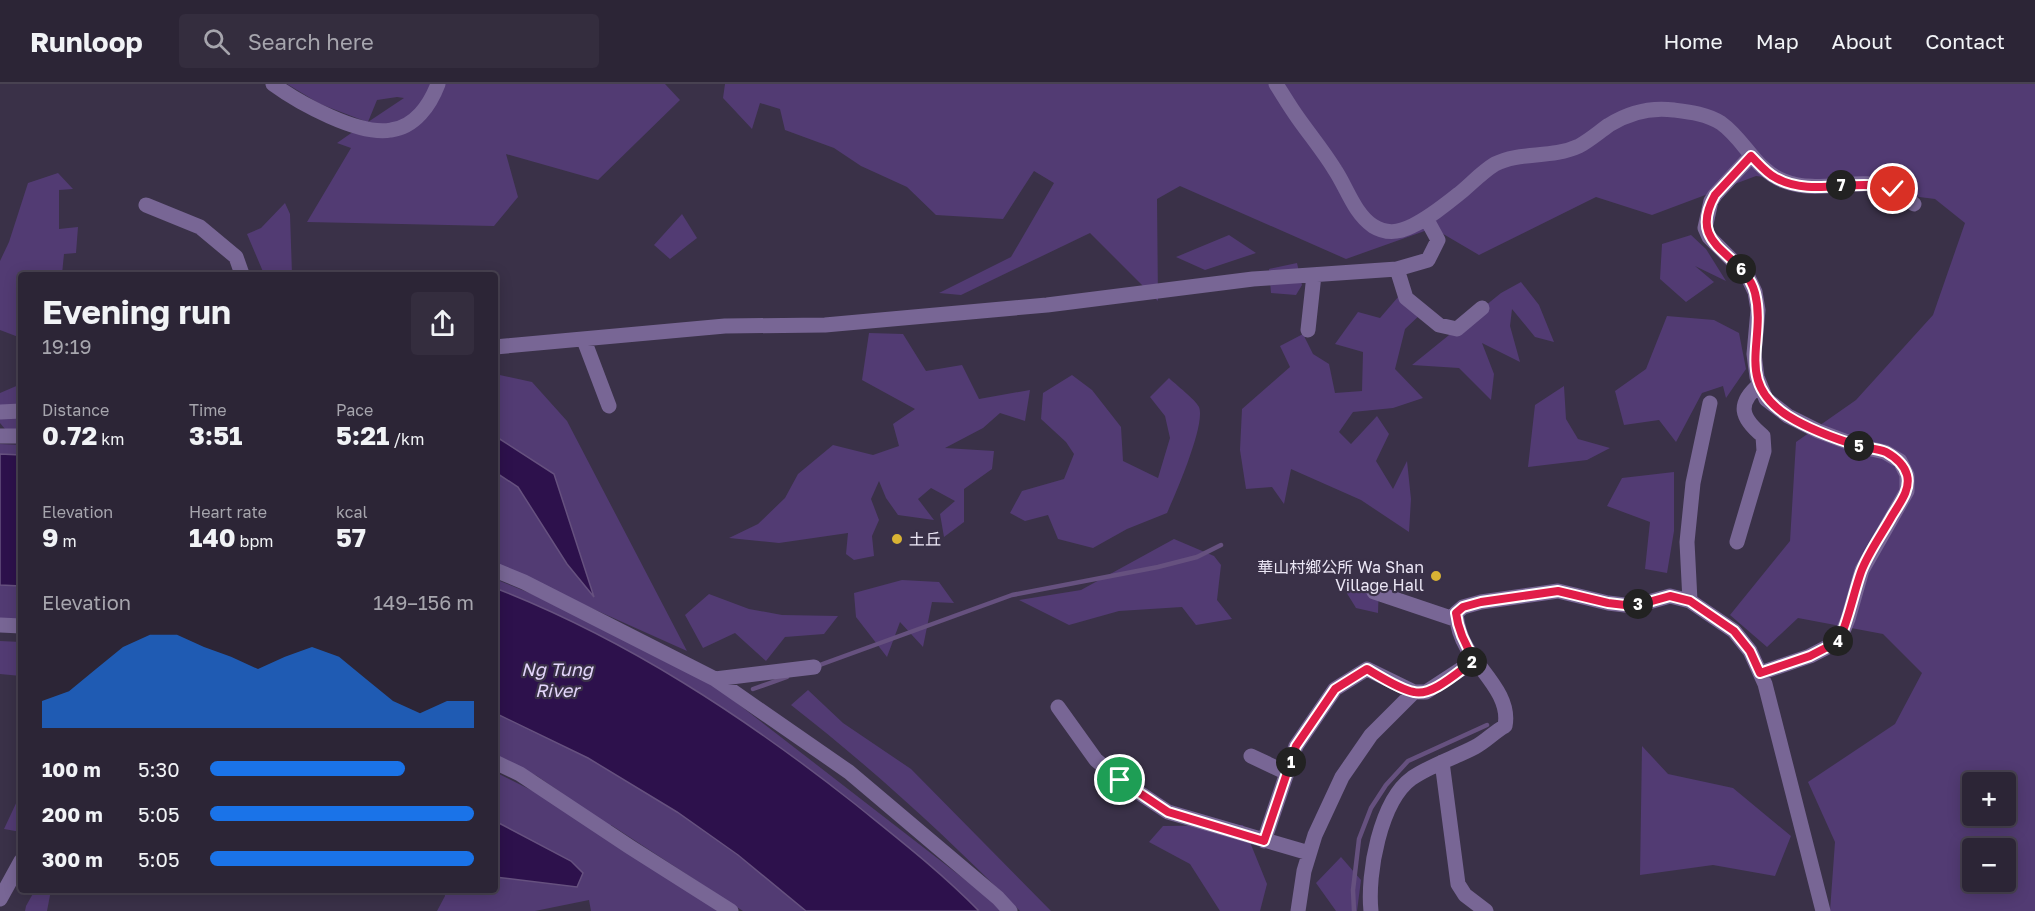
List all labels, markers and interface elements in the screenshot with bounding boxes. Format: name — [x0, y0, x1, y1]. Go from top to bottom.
search box — [179, 14, 599, 68]
text: Runloop — [30, 25, 143, 58]
icon: search — [200, 25, 233, 58]
text: Search here — [248, 28, 374, 55]
text: Home — [1663, 28, 1723, 54]
text: Map — [1756, 28, 1799, 54]
text: About — [1832, 28, 1892, 54]
text: Contact — [1925, 28, 2005, 54]
pin — [1867, 163, 1918, 214]
pin: 7 — [1826, 170, 1856, 200]
icon: check — [1876, 172, 1909, 205]
text: 7 — [1837, 175, 1845, 195]
pin: 6 — [1726, 254, 1756, 284]
text: 6 — [1736, 259, 1746, 279]
text: Evening run — [42, 292, 231, 331]
button: share — [411, 292, 474, 355]
text: 19:19 — [42, 334, 92, 358]
text: Distance — [42, 400, 109, 420]
text: Time — [189, 400, 227, 420]
text: Pace — [336, 400, 373, 420]
text: 0.72 — [42, 420, 97, 451]
text: 3:51 — [189, 420, 242, 451]
text: 5:21 — [336, 420, 389, 451]
text: km — [97, 429, 124, 449]
text: /km — [389, 429, 424, 449]
pin: 5 — [1844, 431, 1874, 461]
text: 5 — [1854, 436, 1864, 456]
text: Elevation — [42, 502, 113, 522]
text: Heart rate — [189, 502, 267, 522]
text: kcal — [336, 502, 368, 522]
text: 9 — [42, 522, 59, 553]
text: 140 — [189, 522, 236, 553]
text: 57 — [336, 522, 366, 553]
place label: 土丘 — [909, 529, 941, 549]
text: m — [59, 531, 77, 551]
text: bpm — [236, 531, 273, 551]
marker: 土丘 — [890, 532, 904, 546]
place label: 華山村鄉公所 Wa Shan Village Hall — [1257, 557, 1424, 595]
marker: 華山村鄉公所 Wa Shan Village Hall — [1429, 569, 1443, 583]
pin: 3 — [1623, 589, 1653, 619]
text: Elevation — [42, 590, 131, 614]
text: 149–156 m — [373, 590, 474, 614]
text: 3 — [1633, 594, 1643, 614]
pin: 4 — [1823, 626, 1853, 656]
text: 4 — [1833, 631, 1843, 651]
pin: 2 — [1457, 647, 1487, 677]
text: 2 — [1467, 652, 1477, 672]
water label: Ng Tung River — [521, 658, 595, 701]
pin: 1 — [1276, 747, 1306, 777]
text: 1 — [1287, 752, 1295, 772]
pin — [1094, 754, 1145, 805]
text: 100 m — [42, 757, 101, 781]
text: 5:30 — [138, 757, 180, 781]
icon: arrive — [1103, 763, 1136, 796]
map controls — [1962, 772, 2016, 892]
button: + — [1962, 772, 2016, 826]
text: 200 m — [42, 802, 103, 826]
text: 5:05 — [138, 802, 180, 826]
button: − — [1962, 838, 2016, 892]
text: 300 m — [42, 847, 103, 871]
text: 5:05 — [138, 847, 180, 871]

